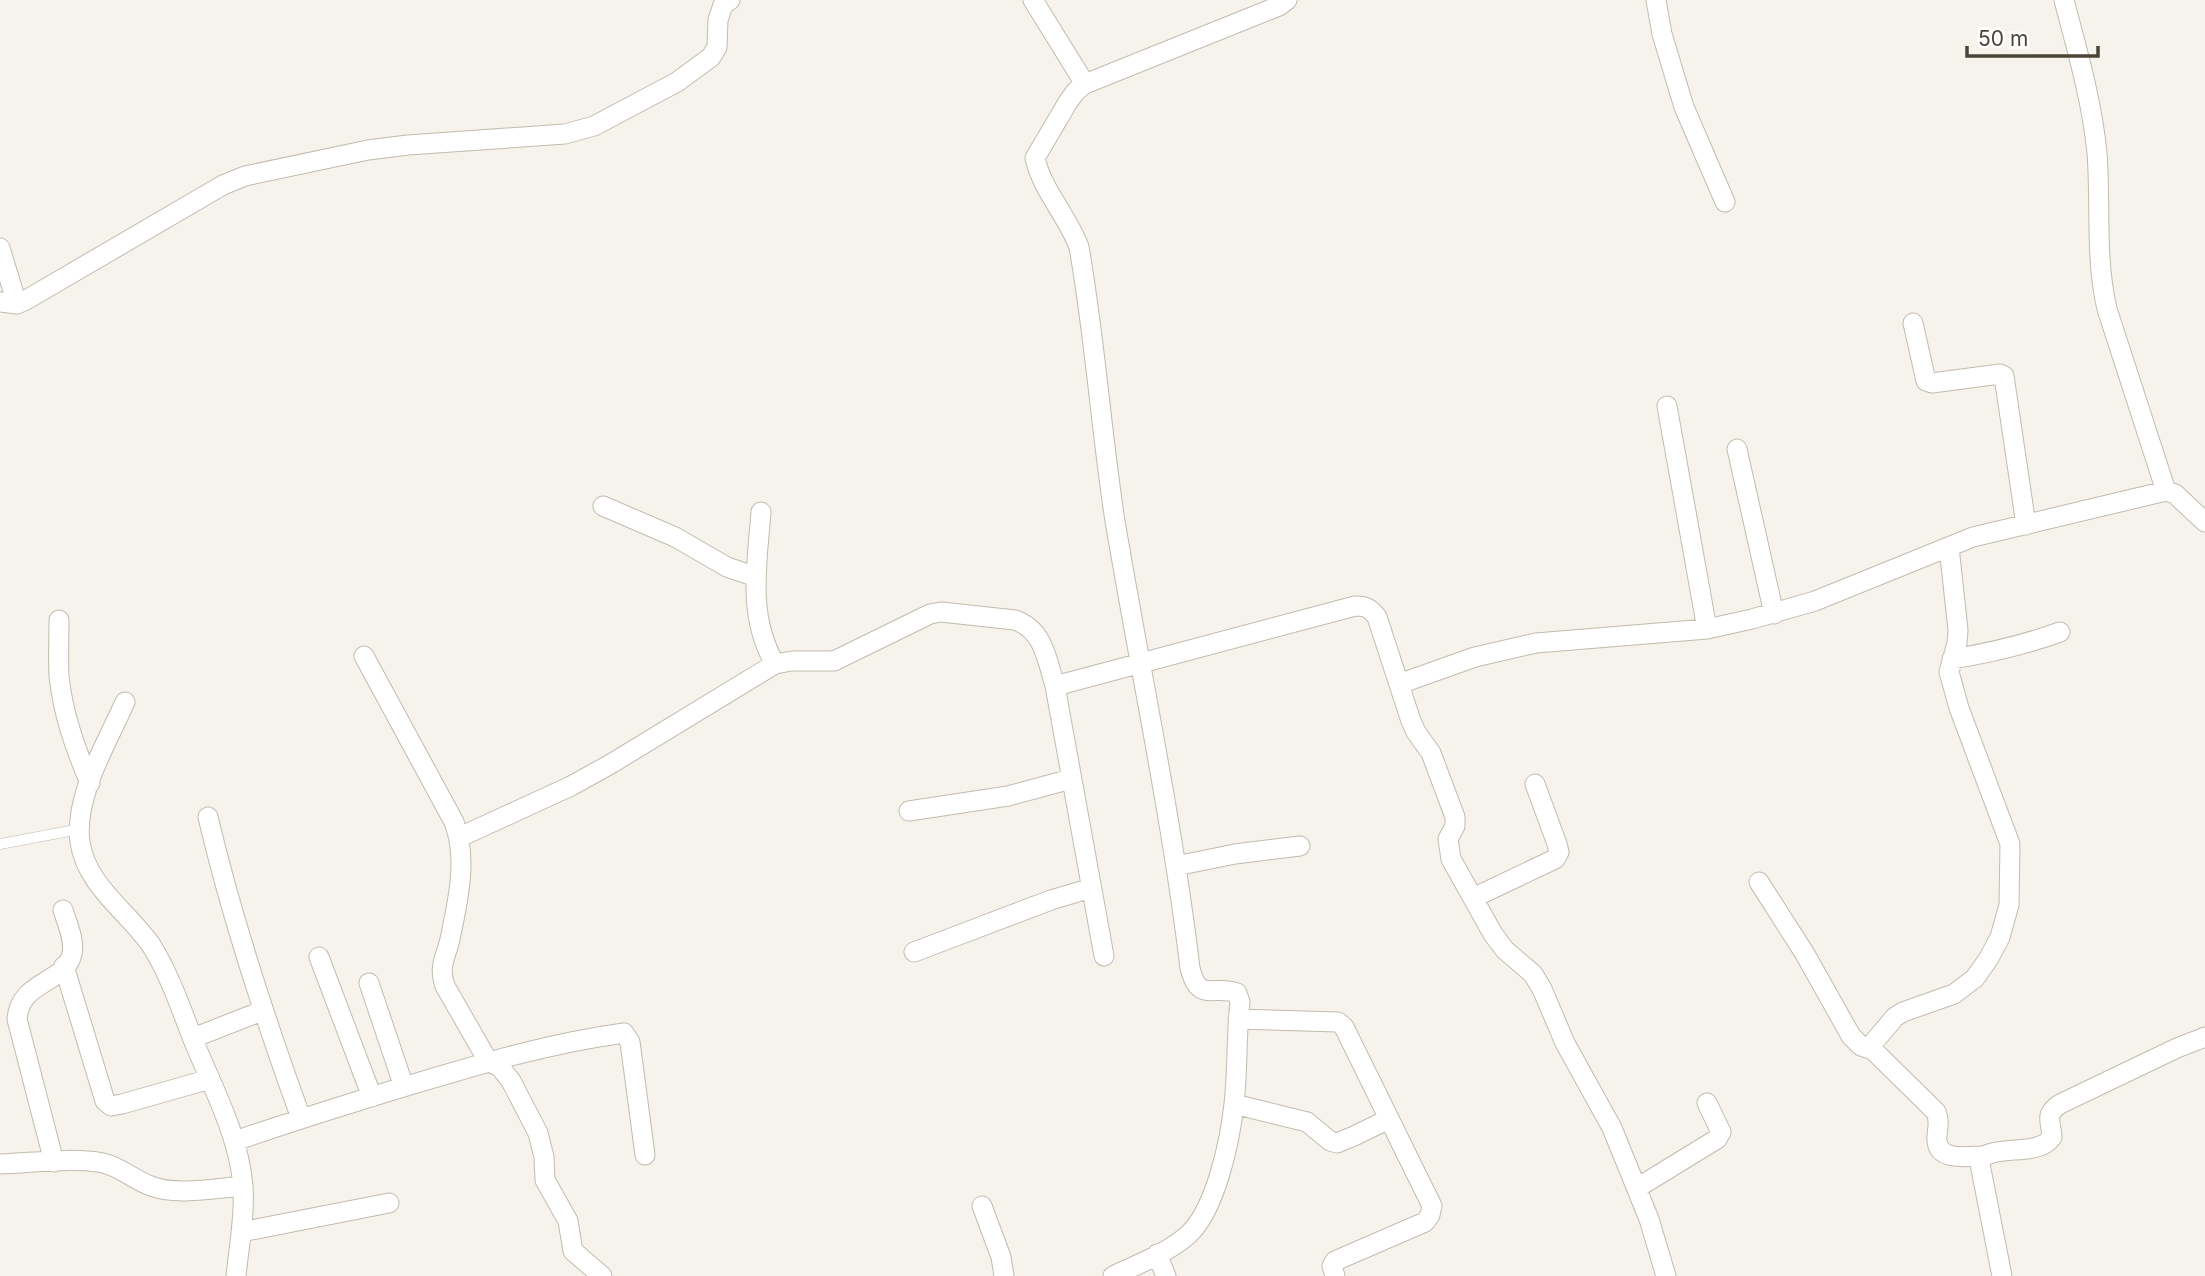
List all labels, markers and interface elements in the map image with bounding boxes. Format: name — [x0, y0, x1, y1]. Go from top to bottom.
scale bar — [1967, 14, 2098, 58]
text: 50 m — [1978, 26, 2028, 51]

